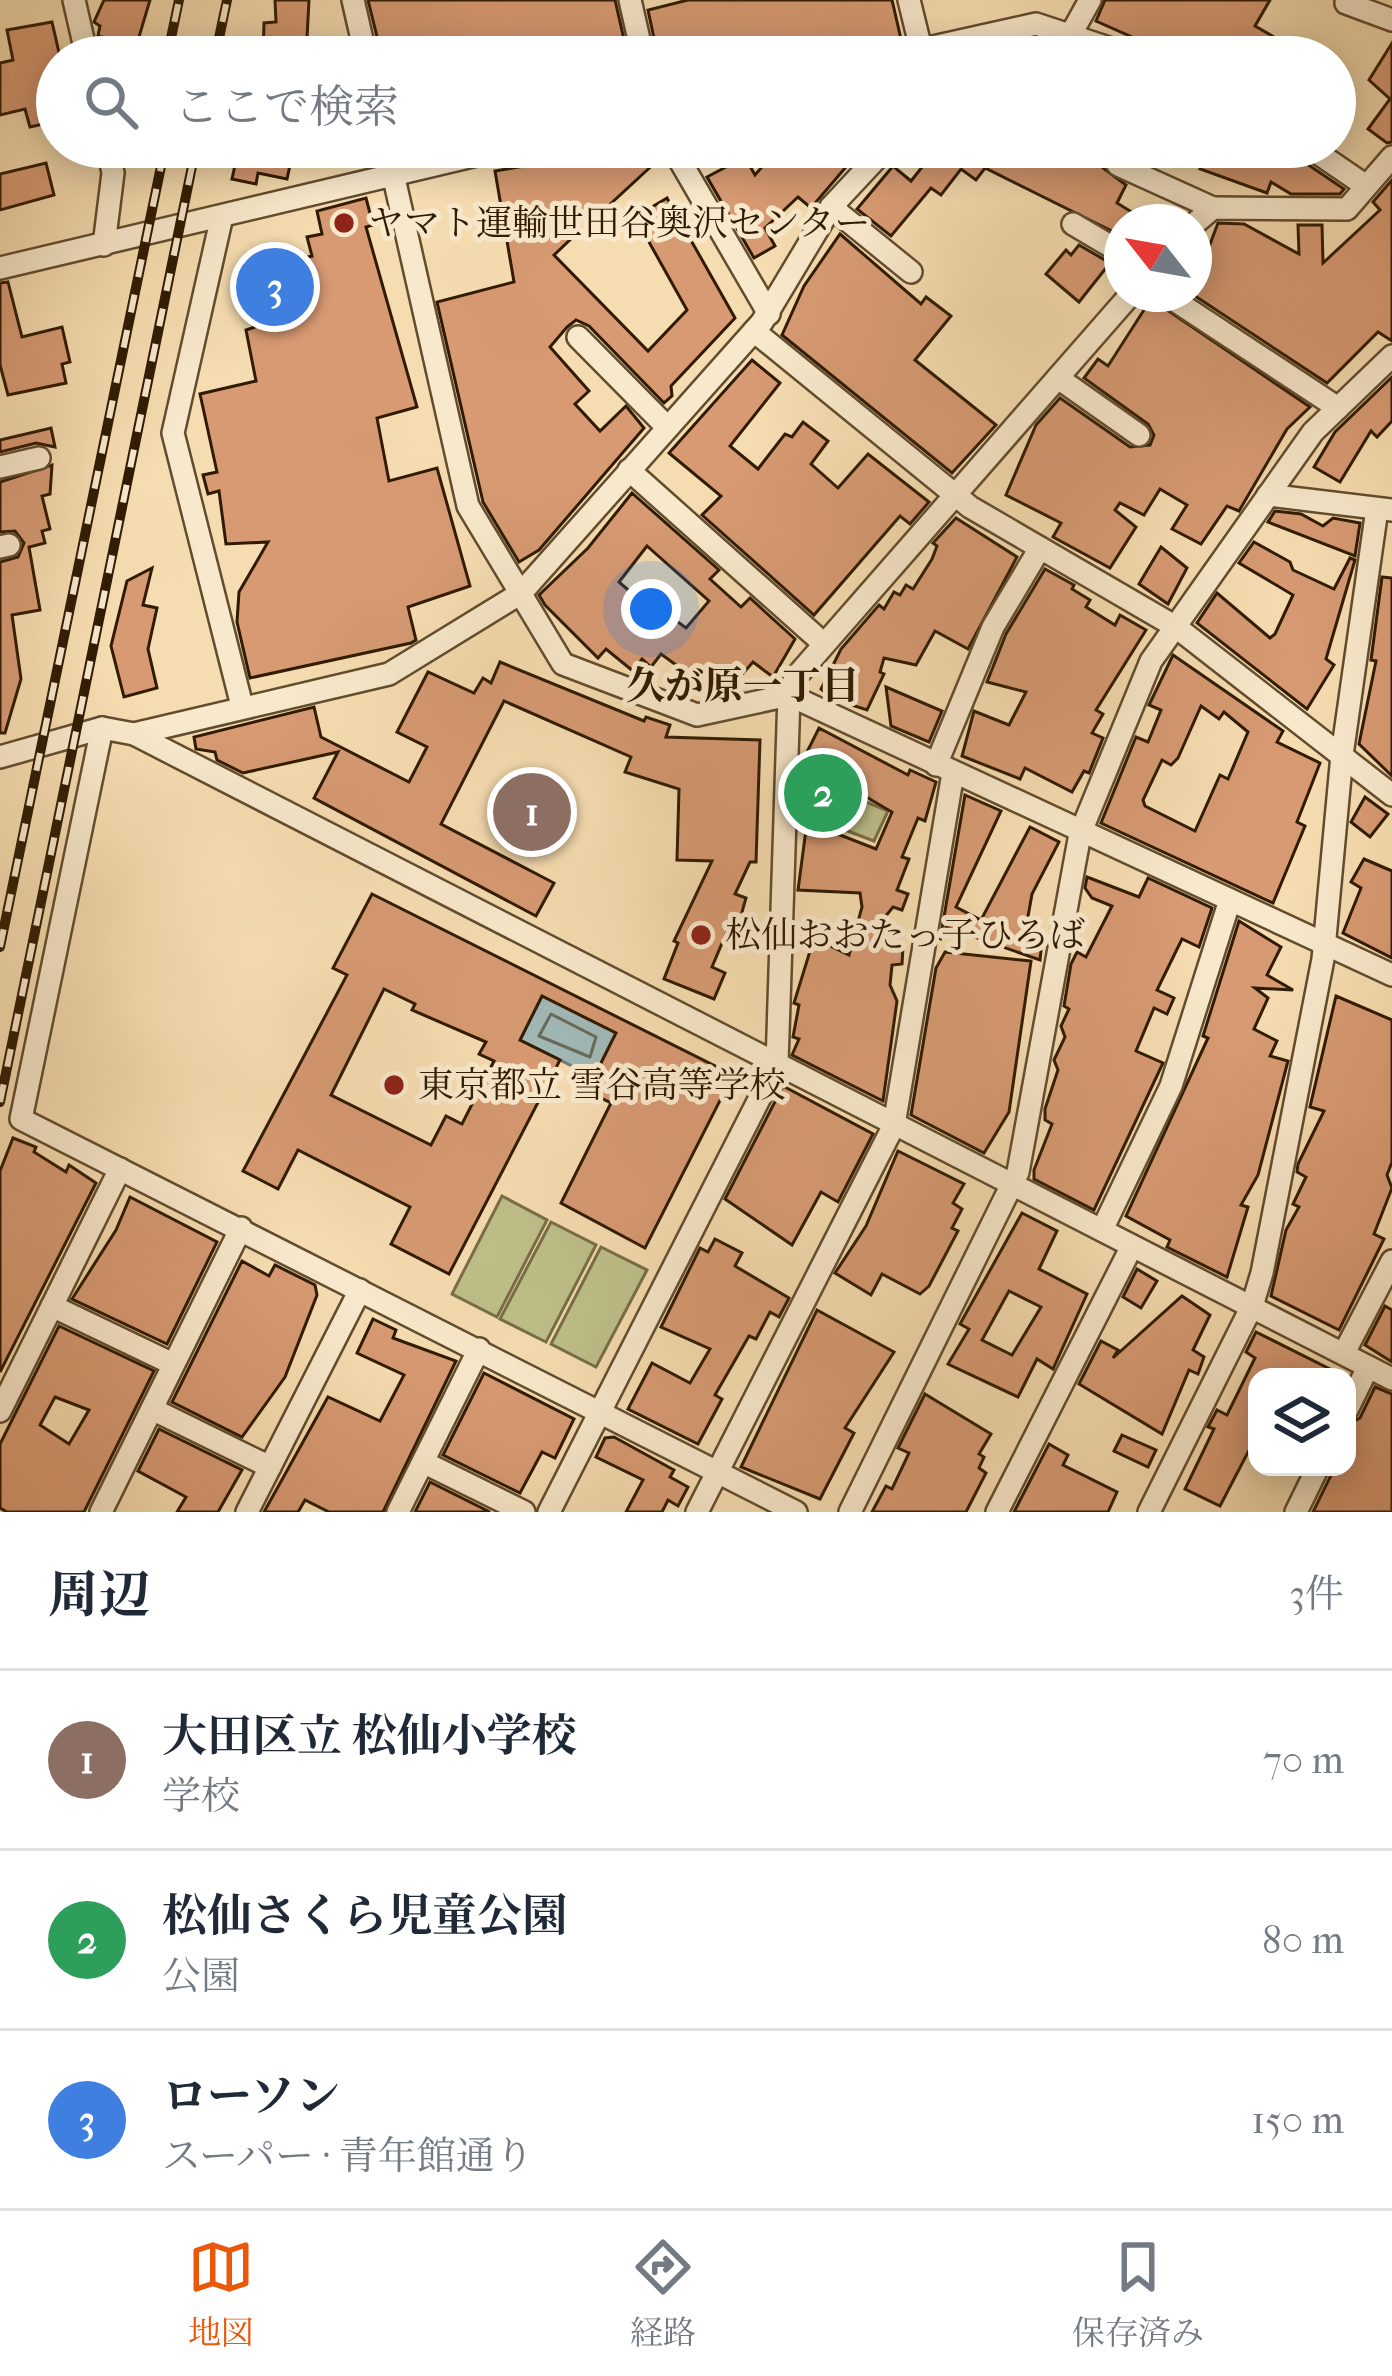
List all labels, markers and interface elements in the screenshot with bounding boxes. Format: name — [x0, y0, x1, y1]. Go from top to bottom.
search box — [36, 36, 1356, 168]
icon: search — [78, 69, 144, 135]
text: ここで検索 — [174, 81, 399, 134]
place label: ヤマト運輸世田谷奥沢センター — [368, 202, 871, 244]
north arrow — [1104, 204, 1212, 312]
marker: ヤマト運輸世田谷奥沢センター — [331, 210, 357, 236]
pin: 3 — [236, 242, 314, 332]
your location — [621, 579, 681, 639]
district label: 久が原一丁目 — [626, 663, 860, 709]
pin: 2 — [784, 748, 862, 838]
pin: 1 — [493, 767, 571, 857]
place label: 松仙おおたっ子ひろば — [725, 914, 1085, 956]
marker: 松仙おおたっ子ひろば — [688, 922, 714, 948]
place label: 東京都立 雪谷高等学校 — [418, 1064, 786, 1106]
marker: 東京都立 雪谷高等学校 — [381, 1072, 407, 1098]
map controls — [1248, 1368, 1356, 1476]
button: layers — [1248, 1368, 1356, 1476]
text: 周辺 — [48, 1565, 150, 1625]
text: 3件 — [1289, 1571, 1344, 1617]
text: 大田区立 松仙小学校 — [162, 1710, 577, 1763]
text: 1 — [80, 1737, 94, 1783]
text: 70 m — [1263, 1737, 1344, 1783]
text: 学校 — [162, 1773, 240, 1819]
text: 松仙さくら児童公園 — [162, 1890, 567, 1943]
text: 2 — [77, 1917, 97, 1963]
text: 80 m — [1262, 1917, 1344, 1963]
text: 公園 — [162, 1953, 240, 1999]
text: ローソン — [162, 2070, 340, 2123]
text: 3 — [79, 2097, 95, 2143]
text: 150 m — [1251, 2097, 1344, 2143]
text: スーパー · 青年館通り — [162, 2133, 534, 2179]
tab: 地図 — [188, 2234, 254, 2353]
tab: 経路 — [630, 2234, 696, 2353]
tab: 保存済み — [1072, 2234, 1204, 2353]

